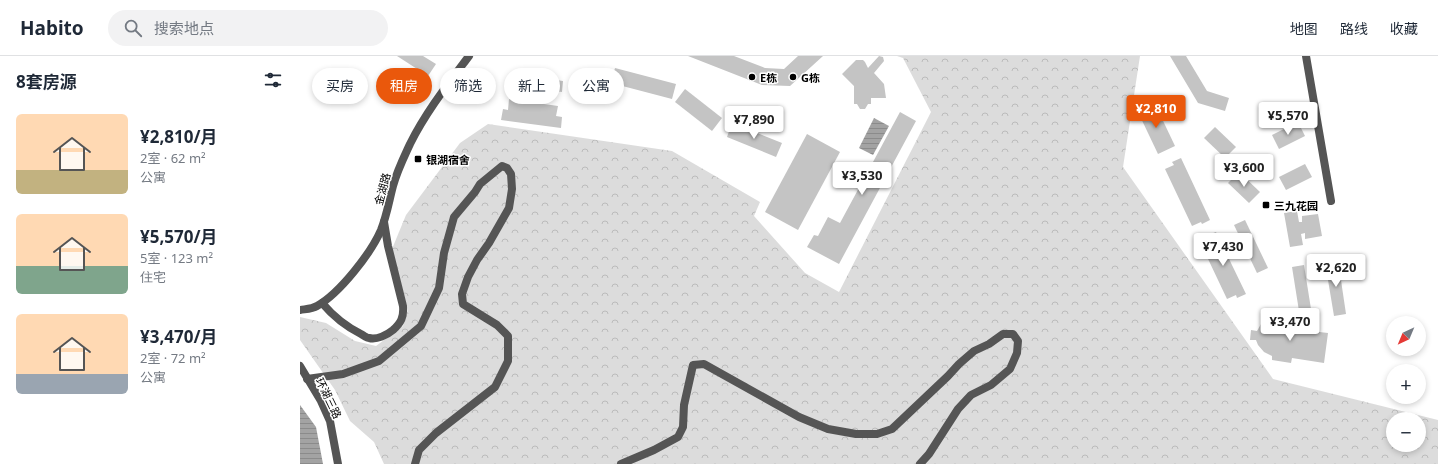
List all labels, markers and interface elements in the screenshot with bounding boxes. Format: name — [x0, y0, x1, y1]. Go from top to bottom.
search box — [108, 10, 388, 46]
text: Habito — [20, 15, 84, 41]
icon: search — [122, 17, 144, 39]
text: 搜索地点 — [154, 18, 214, 38]
text: 地图 — [1290, 19, 1318, 38]
text: 路线 — [1340, 19, 1368, 38]
text: 收藏 — [1390, 19, 1418, 38]
chip: 买房 — [312, 68, 368, 104]
chip: 租房 — [376, 68, 432, 104]
chip: 筛选 — [440, 68, 496, 104]
chip: 新上 — [504, 68, 560, 104]
chip: 公寓 — [568, 68, 624, 104]
icon: filters — [262, 69, 284, 91]
text: 8套房源 — [16, 70, 77, 93]
place label: E栋 — [760, 70, 777, 85]
place label: G栋 — [801, 70, 820, 85]
marker: E栋 — [747, 72, 757, 82]
marker: G栋 — [788, 72, 798, 82]
pin: ¥2,810 — [1123, 95, 1189, 129]
text: ¥2,810 — [1136, 99, 1176, 117]
pin: ¥5,570 — [1255, 102, 1321, 136]
pin: ¥7,890 — [721, 106, 787, 140]
text: ¥5,570 — [1268, 106, 1308, 124]
text: ¥7,890 — [734, 110, 774, 128]
text: ¥2,810/月 — [140, 125, 218, 148]
icon: home — [48, 130, 96, 178]
text: 2室 · 62 m² — [140, 149, 206, 167]
place label: 银湖宿舍 — [426, 152, 470, 167]
marker: 银湖宿舍 — [413, 154, 423, 164]
pin: ¥3,600 — [1211, 154, 1277, 188]
text: ¥3,600 — [1224, 158, 1264, 176]
pin: ¥3,530 — [829, 162, 895, 196]
text: ¥3,530 — [842, 166, 882, 184]
text: 公寓 — [140, 168, 166, 186]
street label: 金湖路 — [370, 171, 394, 207]
place label: 三九花园 — [1274, 198, 1318, 213]
marker: 三九花园 — [1261, 200, 1271, 210]
text: ¥5,570/月 — [140, 225, 218, 248]
icon: home — [48, 230, 96, 278]
pin: ¥7,430 — [1190, 233, 1256, 267]
text: ¥7,430 — [1203, 237, 1243, 255]
text: 5室 · 123 m² — [140, 249, 213, 267]
pin: ¥2,620 — [1303, 254, 1369, 288]
text: ¥2,620 — [1316, 258, 1356, 276]
text: 住宅 — [140, 268, 166, 286]
pin: ¥3,470 — [1257, 308, 1323, 342]
text: ¥3,470 — [1270, 312, 1310, 330]
north arrow — [1386, 316, 1426, 356]
map controls — [1386, 316, 1426, 452]
text: ¥3,470/月 — [140, 325, 218, 348]
icon: home — [48, 330, 96, 378]
text: 2室 · 72 m² — [140, 349, 206, 367]
button: + — [1386, 364, 1426, 404]
text: 公寓 — [140, 368, 166, 386]
street label: 环湖三路 — [313, 375, 345, 421]
button: − — [1386, 412, 1426, 452]

